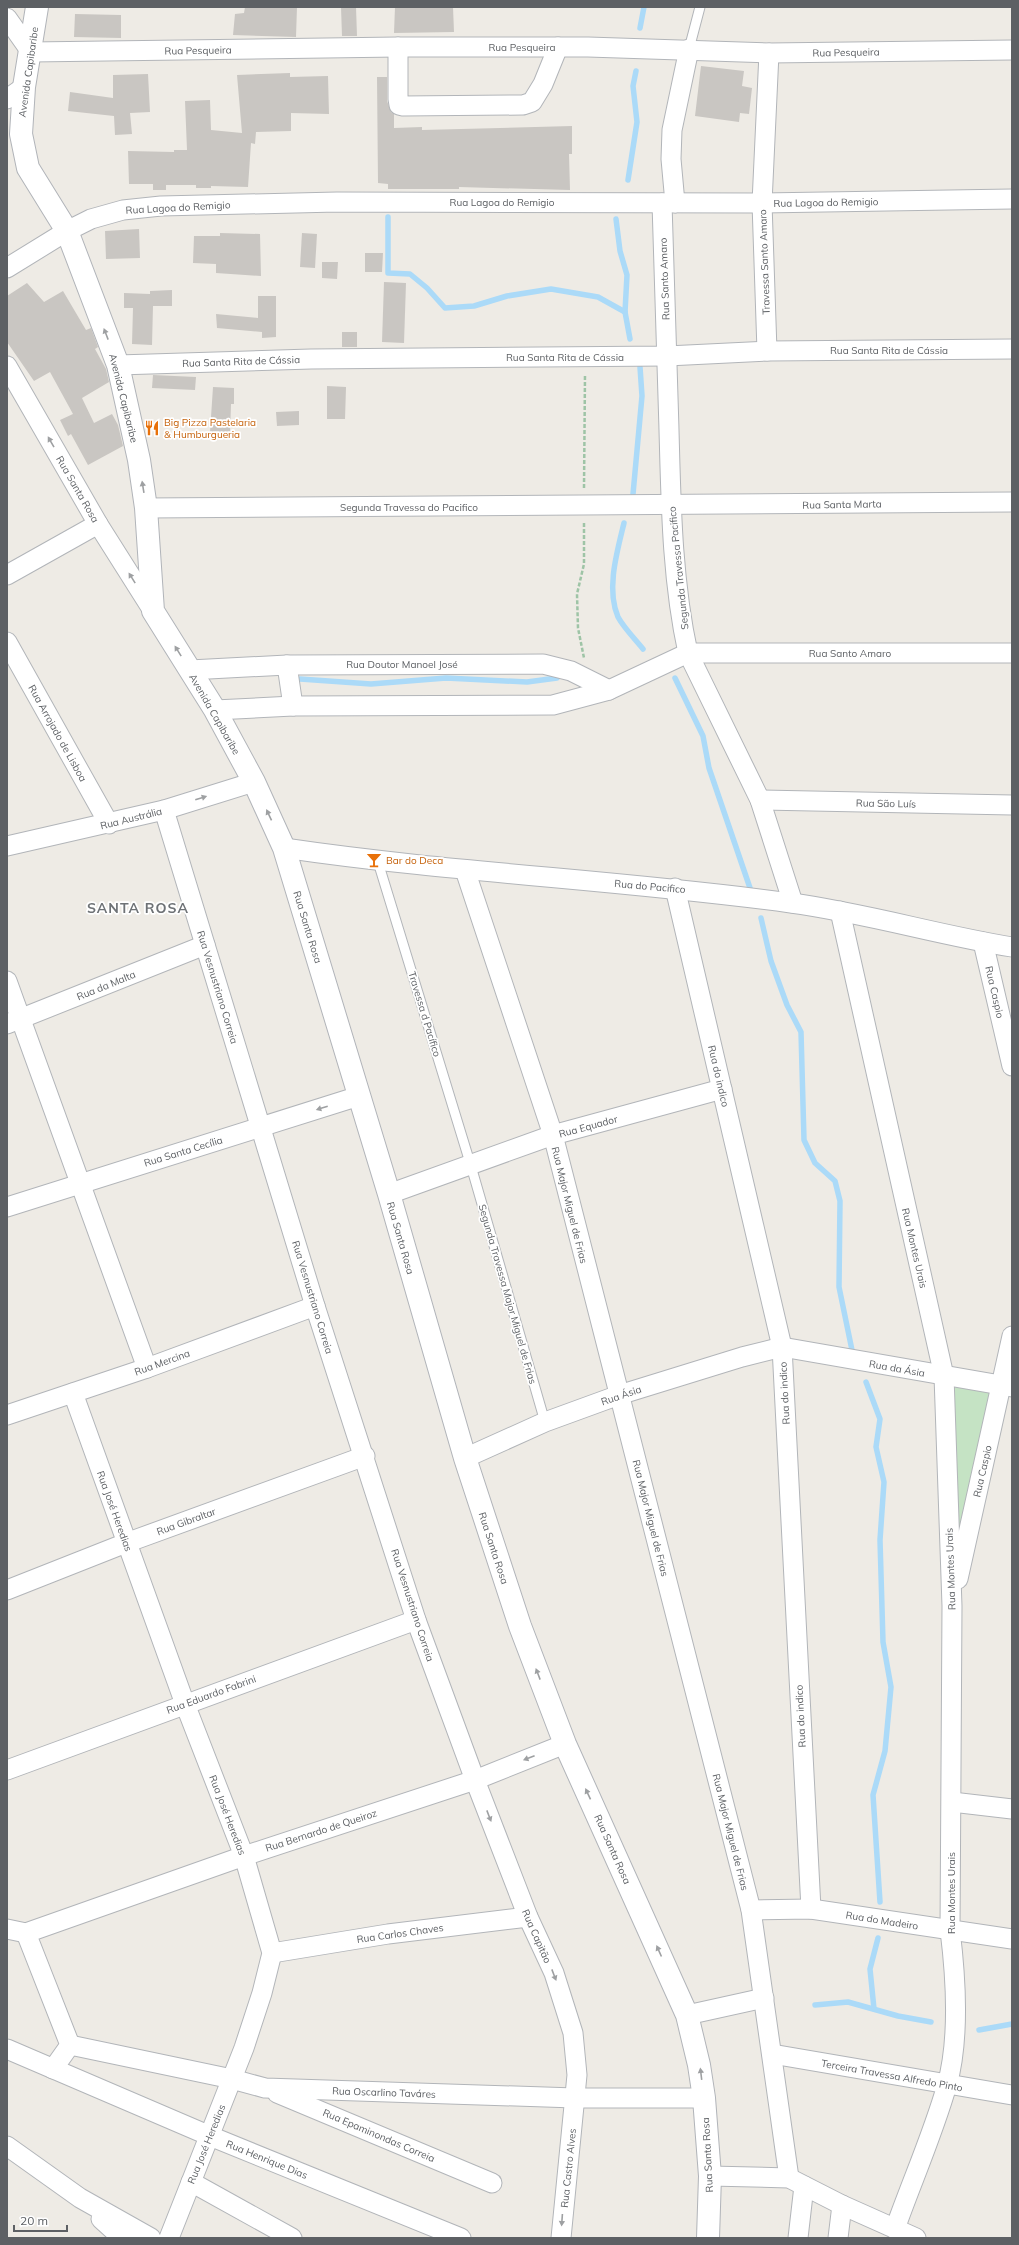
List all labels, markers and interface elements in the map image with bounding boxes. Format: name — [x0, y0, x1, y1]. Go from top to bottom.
street label: Avenida Capibaribe — [16, 26, 41, 118]
street label: Rua Pesqueira — [488, 41, 556, 54]
street label: Rua Pesqueira — [164, 43, 232, 58]
street label: Rua Pesqueira — [812, 45, 880, 60]
street label: Rua Lagoa do Remigio — [773, 195, 879, 210]
street label: Rua Lagoa do Remigio — [450, 196, 555, 209]
street label: Rua Lagoa do Remigio — [125, 198, 231, 217]
street label: Travessa Santo Amaro — [756, 209, 773, 315]
street label: Rua Santo Amaro — [657, 237, 672, 320]
one-way arrow — [103, 327, 109, 339]
street label: Rua Santa Rita de Cássia — [830, 344, 948, 357]
street label: Rua Santa Rita de Cássia — [506, 351, 624, 364]
street label: Avenida Capibaribe — [106, 352, 141, 444]
street label: Rua Santa Rita de Cássia — [182, 353, 300, 370]
place label: Big Pizza Pastelaria & Humburgueria — [164, 416, 256, 441]
restaurant icon: Big Pizza Pastelaria & Humburgueria — [143, 419, 161, 437]
one-way arrow — [47, 436, 54, 448]
street label: Rua Santa Rosa — [53, 454, 102, 525]
one-way arrow — [140, 481, 146, 493]
street label: Rua Santa Marta — [802, 497, 882, 512]
street label: Segunda Travessa do Pacifico — [340, 501, 478, 514]
street label: Segunda Travessa Pacifico — [666, 505, 691, 630]
one-way arrow — [128, 573, 136, 583]
one-way arrow — [174, 646, 182, 656]
street label: Rua Santo Amaro — [809, 647, 892, 660]
street label: Rua Doutor Manoel José — [346, 658, 458, 671]
street label: Avenida Capibaribe — [186, 672, 243, 757]
street label: Rua Arrojado de Lisboa — [26, 683, 90, 784]
one-way arrow — [195, 795, 207, 801]
street label: Rua São Luís — [856, 796, 916, 811]
street label: Rua Austrália — [99, 805, 163, 832]
one-way arrow — [266, 809, 272, 821]
bar icon: Bar do Deca — [365, 851, 383, 869]
place label: Bar do Deca — [386, 854, 443, 867]
street label: Rua do Pacifico — [614, 877, 686, 896]
street label: Rua Santa Rosa — [290, 889, 325, 965]
district label: SANTA ROSA — [87, 899, 189, 917]
street label: Rua Vesnustriano Correia — [194, 929, 241, 1045]
street label: Rua Caspio — [982, 965, 1007, 1020]
street label: Rua da Malta — [75, 968, 138, 1003]
street label: Travessa d Pacífico — [405, 970, 444, 1059]
street label: Rua do indico — [705, 1044, 732, 1108]
one-way arrow — [316, 1105, 328, 1111]
street label: Rua Equador — [557, 1112, 619, 1141]
street label: Rua Santa Cecília — [142, 1133, 224, 1170]
street label: Rua Major Miguel de Frias — [549, 1145, 590, 1265]
street label: Rua Santa Rosa — [384, 1200, 417, 1276]
street label: Segunda Travessa Major Miguel de Frias — [476, 1203, 539, 1386]
street label: Rua Montes Urais — [899, 1207, 930, 1290]
street label: Rua Vesnustriano Correia — [289, 1239, 336, 1355]
street label: Rua Mercina — [133, 1346, 192, 1379]
street label: Rua da Ásia — [868, 1357, 926, 1380]
street label: Rua do indico — [776, 1361, 793, 1425]
street label: Rua Ásia — [599, 1383, 643, 1408]
street label: Rua Caspio — [970, 1444, 995, 1498]
street label: Rua Major Miguel de Frias — [630, 1458, 671, 1578]
street label: Rua José Heredias — [94, 1469, 135, 1553]
street label: Rua Gibraltar — [155, 1505, 218, 1538]
street label: Rua Santa Rosa — [476, 1510, 511, 1586]
street label: Rua Montes Urais — [943, 1528, 958, 1610]
street label: Rua Vesnustriano Correia — [388, 1547, 437, 1663]
one-way arrow — [535, 1668, 541, 1680]
street label: Rua Eduardo Fabrini — [165, 1672, 258, 1717]
street label: Rua do indico — [792, 1684, 809, 1748]
one-way arrow — [523, 1756, 535, 1762]
street label: Rua Major Miguel de Frias — [710, 1772, 751, 1892]
street label: Rua José Heredias — [206, 1773, 249, 1857]
one-way arrow — [585, 1788, 591, 1800]
street label: Rua Bernardo de Queiroz — [264, 1806, 379, 1855]
one-way arrow — [486, 1811, 492, 1823]
street label: Rua Santa Rosa — [591, 1812, 634, 1886]
street label: Rua Montes Urais — [945, 1852, 958, 1934]
street label: Rua Capitão — [519, 1907, 554, 1965]
street label: Rua do Madeiro — [845, 1908, 919, 1933]
street label: Rua Carlos Chaves — [356, 1921, 444, 1946]
one-way arrow — [656, 1945, 662, 1957]
one-way arrow — [552, 1970, 558, 1982]
street label: Terceira Travessa Alfredo Pinto — [820, 2057, 964, 2094]
one-way arrow — [697, 2067, 704, 2080]
street label: Rua Oscarlino Taváres — [332, 2084, 436, 2101]
street label: Rua José Heredias — [185, 2102, 228, 2186]
street label: Rua Epaminondas Correia — [321, 2106, 437, 2165]
street label: Rua Santa Rosa — [699, 2117, 716, 2193]
street label: Rua Castro Alves — [558, 2128, 579, 2208]
street label: Rua Henrique Dias — [224, 2137, 310, 2182]
scale bar — [14, 2207, 67, 2233]
text: 20 m — [20, 2213, 48, 2228]
one-way arrow — [559, 2214, 566, 2226]

